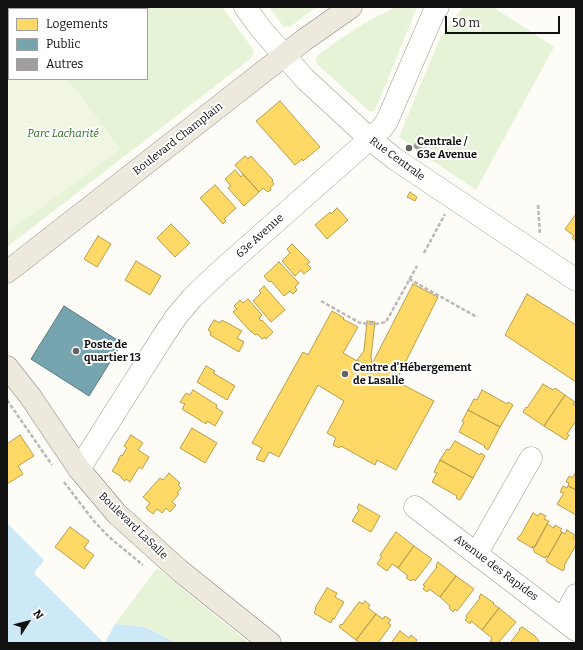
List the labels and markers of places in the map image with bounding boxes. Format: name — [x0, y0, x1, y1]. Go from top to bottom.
place label: Centrale / 63e Avenue — [417, 135, 477, 161]
marker: Centrale / 63e Avenue — [404, 143, 414, 153]
place label: Poste de quartier 13 — [84, 338, 141, 364]
marker: Poste de quartier 13 — [71, 346, 81, 356]
place label: Centre d'Hébergement de Lasalle — [353, 361, 472, 387]
marker: Centre d'Hébergement de Lasalle — [340, 369, 350, 379]

